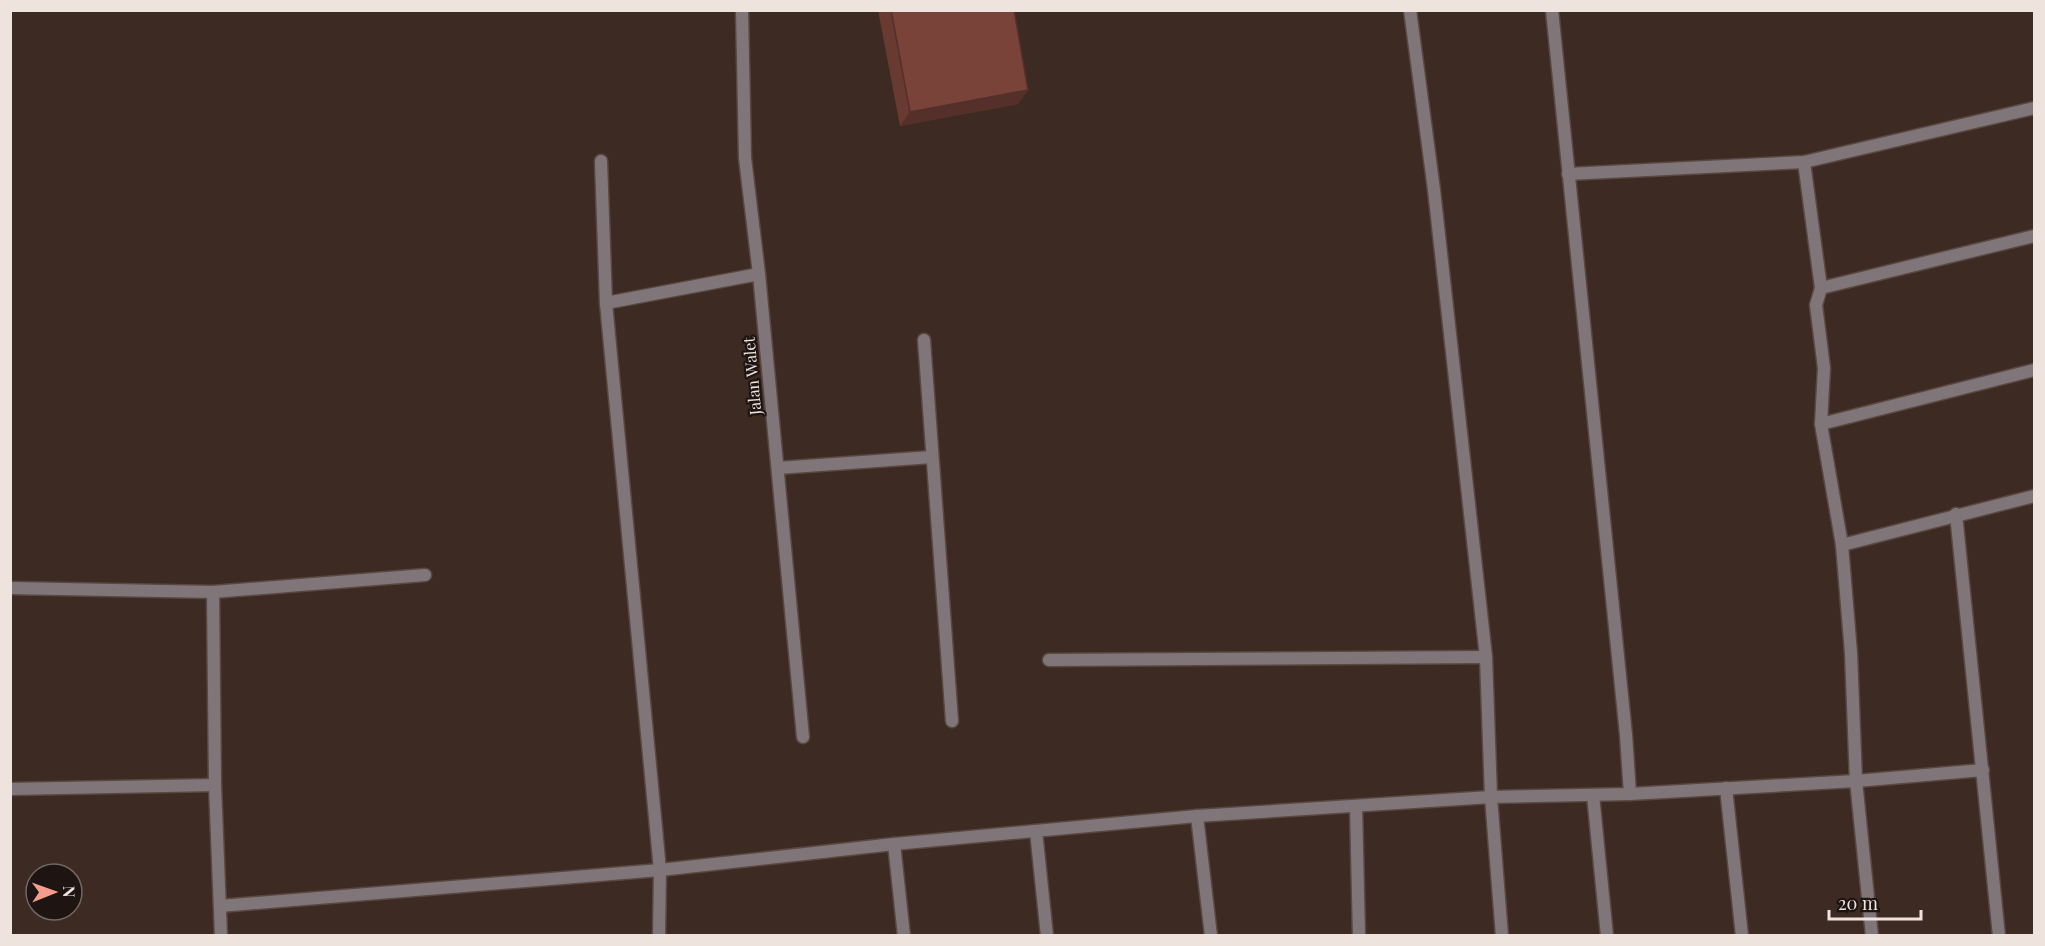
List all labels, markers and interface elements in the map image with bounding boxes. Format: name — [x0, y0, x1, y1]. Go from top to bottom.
street label: Jalan Walet — [738, 336, 765, 417]
north arrow — [24, 862, 84, 922]
scale bar — [1829, 883, 1920, 921]
text: N — [59, 886, 80, 898]
text: 20 m — [1838, 891, 1878, 915]

